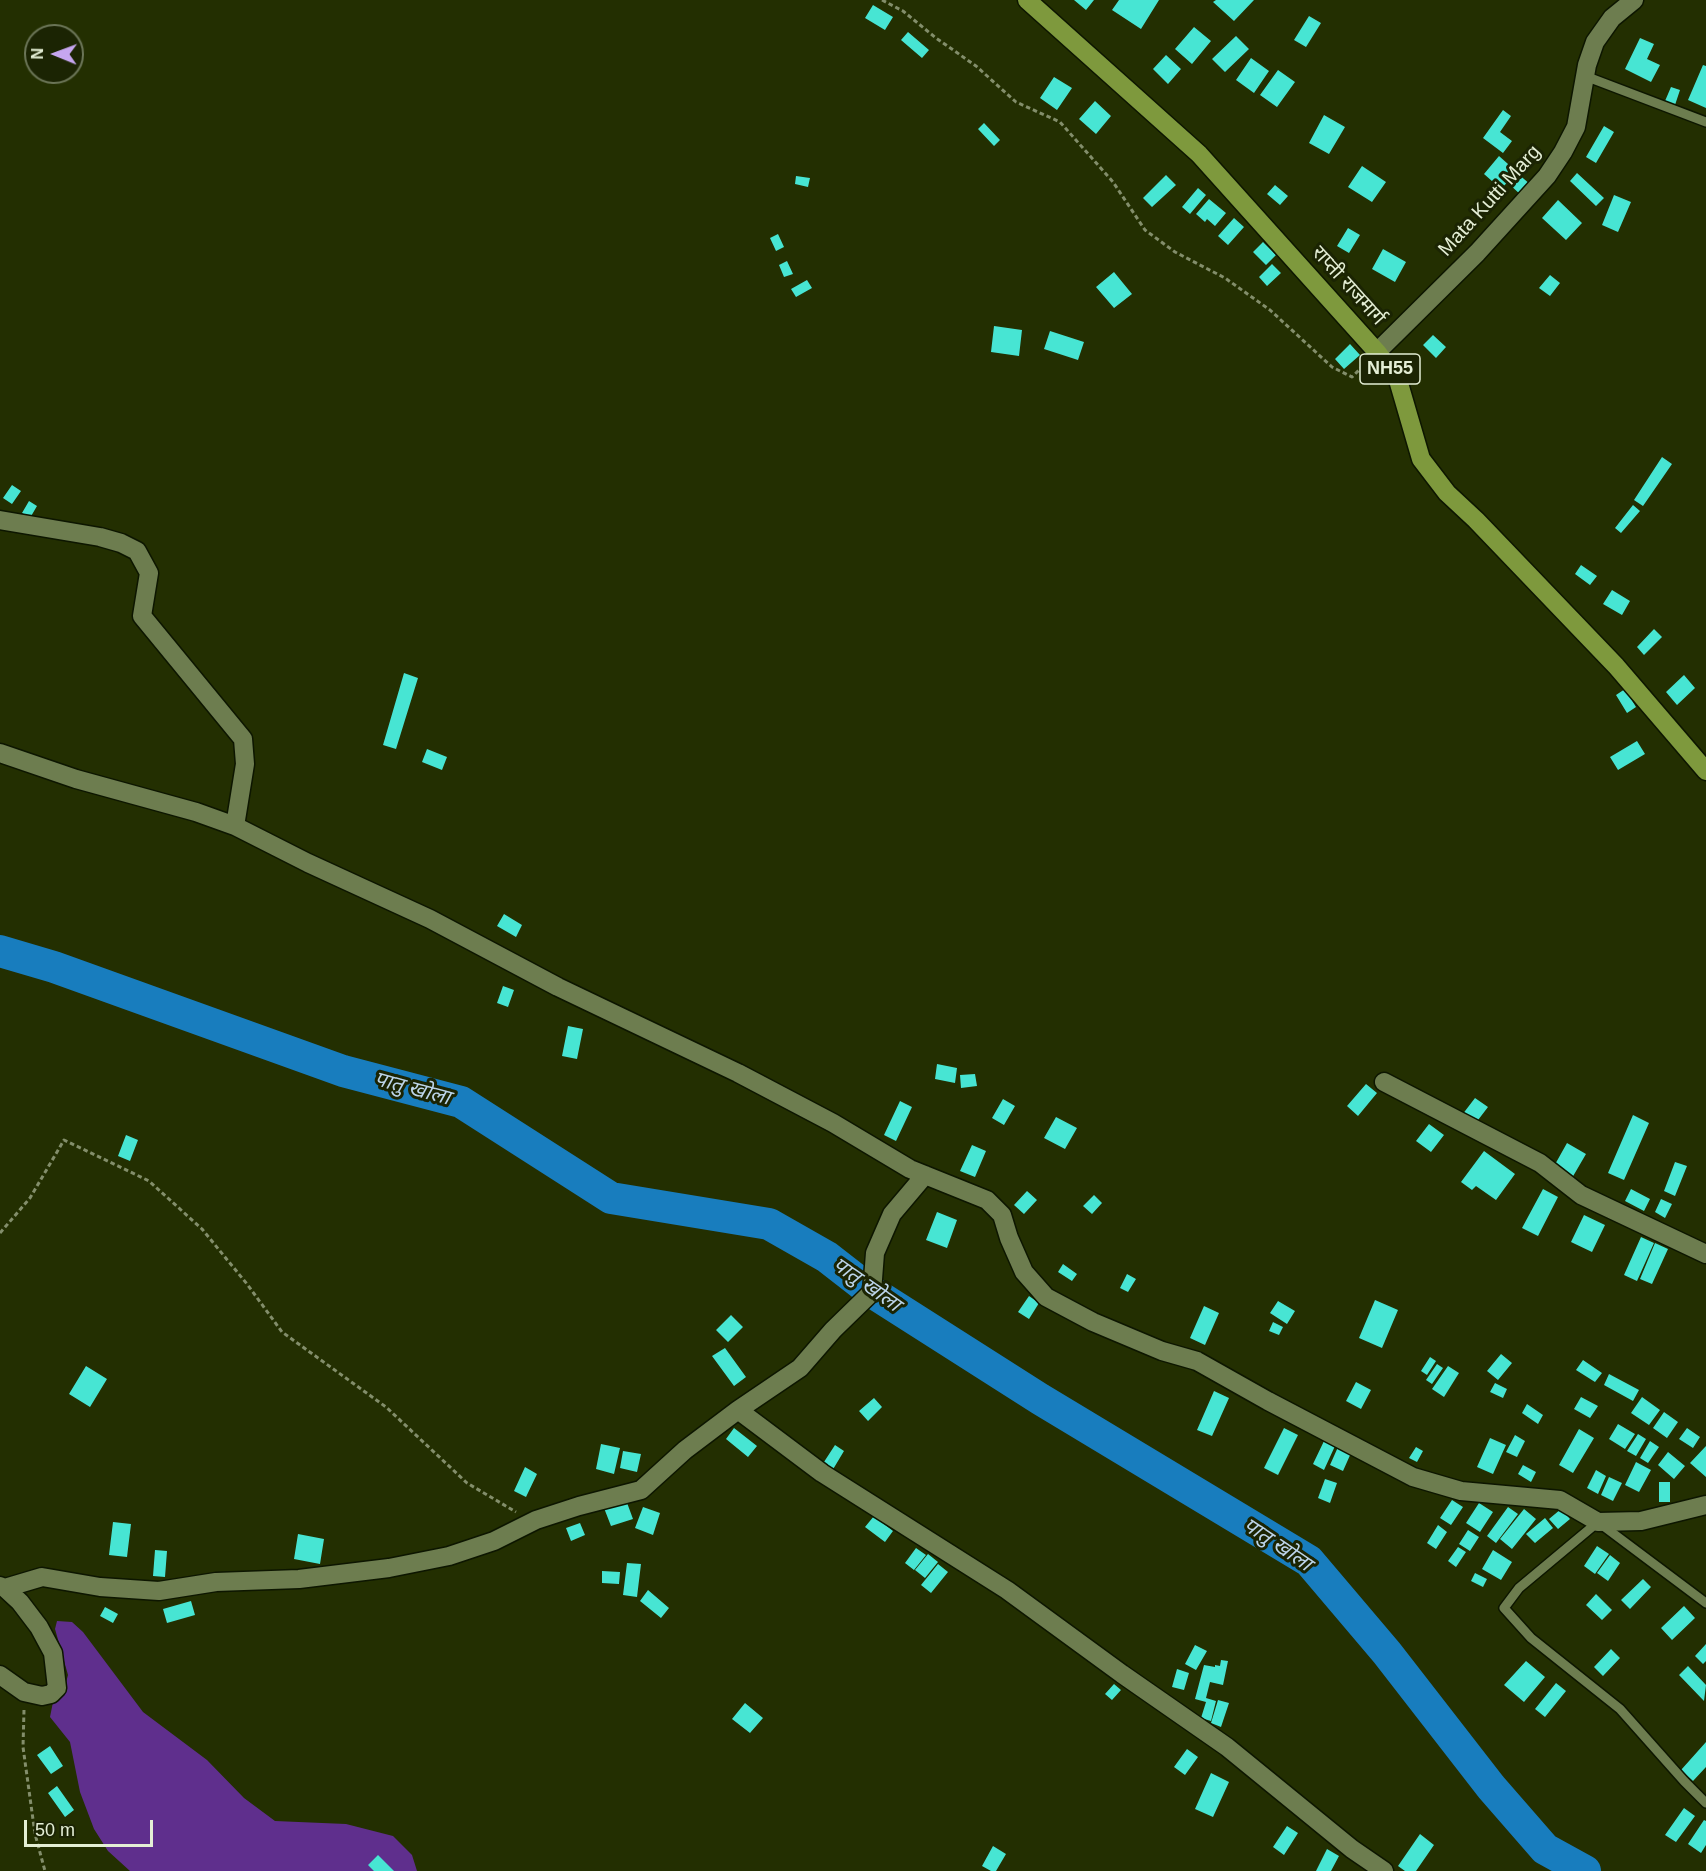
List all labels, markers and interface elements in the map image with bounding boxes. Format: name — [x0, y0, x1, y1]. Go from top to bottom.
north arrow — [24, 24, 84, 84]
text: N — [29, 48, 46, 60]
street label: Mata Kutti Marg — [1434, 141, 1546, 261]
street label: राप्ती राजमार्ग — [1306, 241, 1390, 331]
road number: NH55 — [1360, 354, 1420, 384]
water label: पातु खोला — [371, 1067, 453, 1111]
water label: पातु खोला — [827, 1252, 905, 1318]
water label: पातु खोला — [1238, 1513, 1316, 1577]
scale bar — [27, 1808, 156, 1846]
text: 50 m — [35, 1820, 75, 1840]

